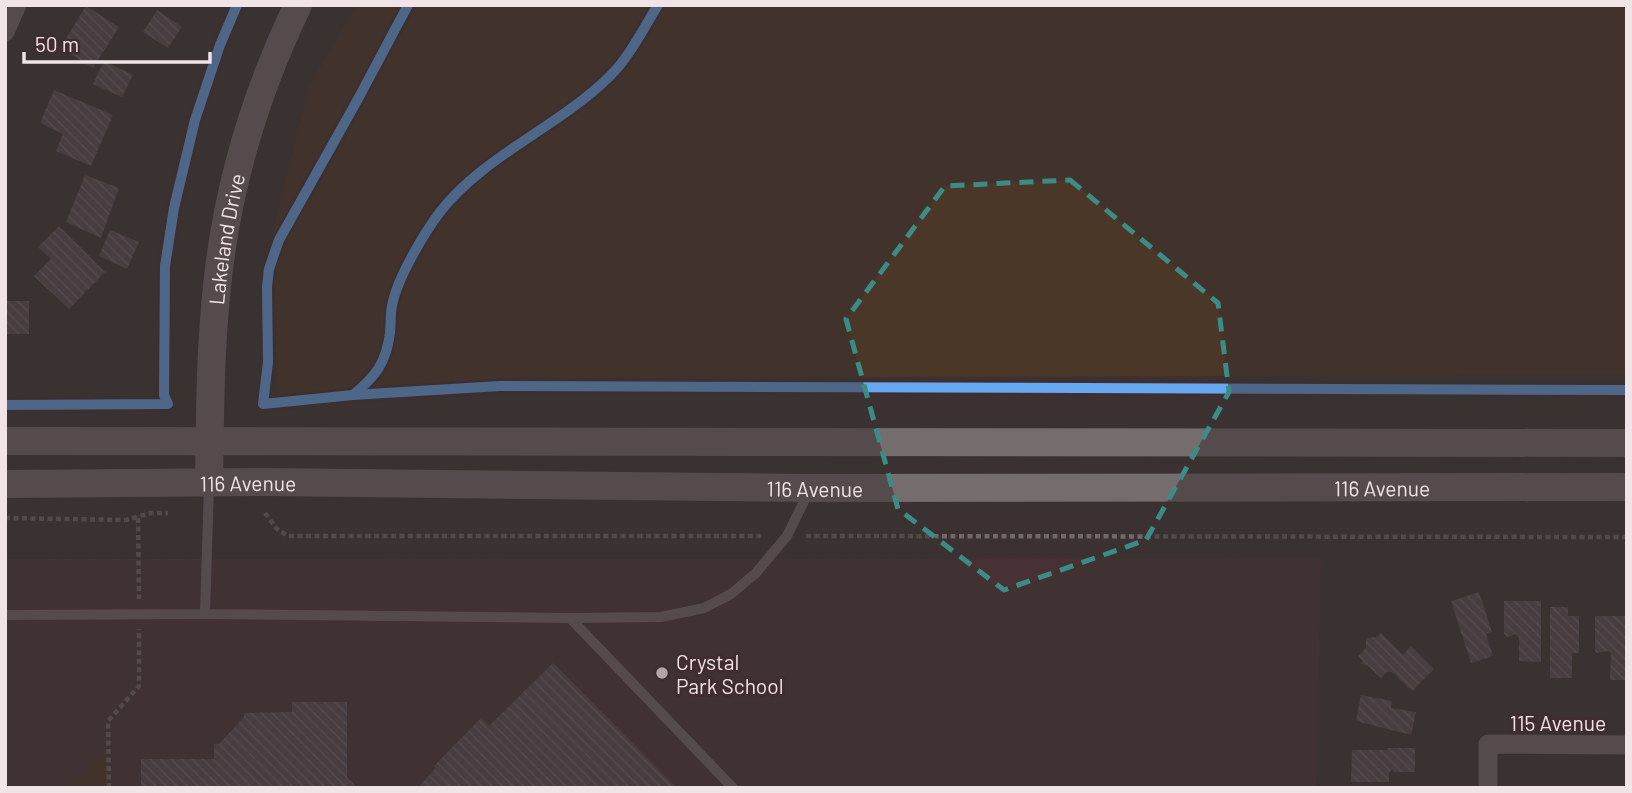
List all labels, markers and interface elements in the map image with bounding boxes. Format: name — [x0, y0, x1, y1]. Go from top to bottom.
scale bar — [24, 21, 210, 65]
text: 50 m — [35, 31, 79, 56]
street label: Lakeland Drive — [203, 170, 249, 306]
street label: 116 Avenue — [200, 469, 296, 495]
street label: 116 Avenue — [767, 475, 863, 501]
street label: 116 Avenue — [1334, 475, 1430, 500]
place label: Crystal Park School — [676, 649, 784, 698]
marker: Crystal Park School — [654, 665, 670, 681]
street label: 115 Avenue — [1510, 710, 1606, 735]

